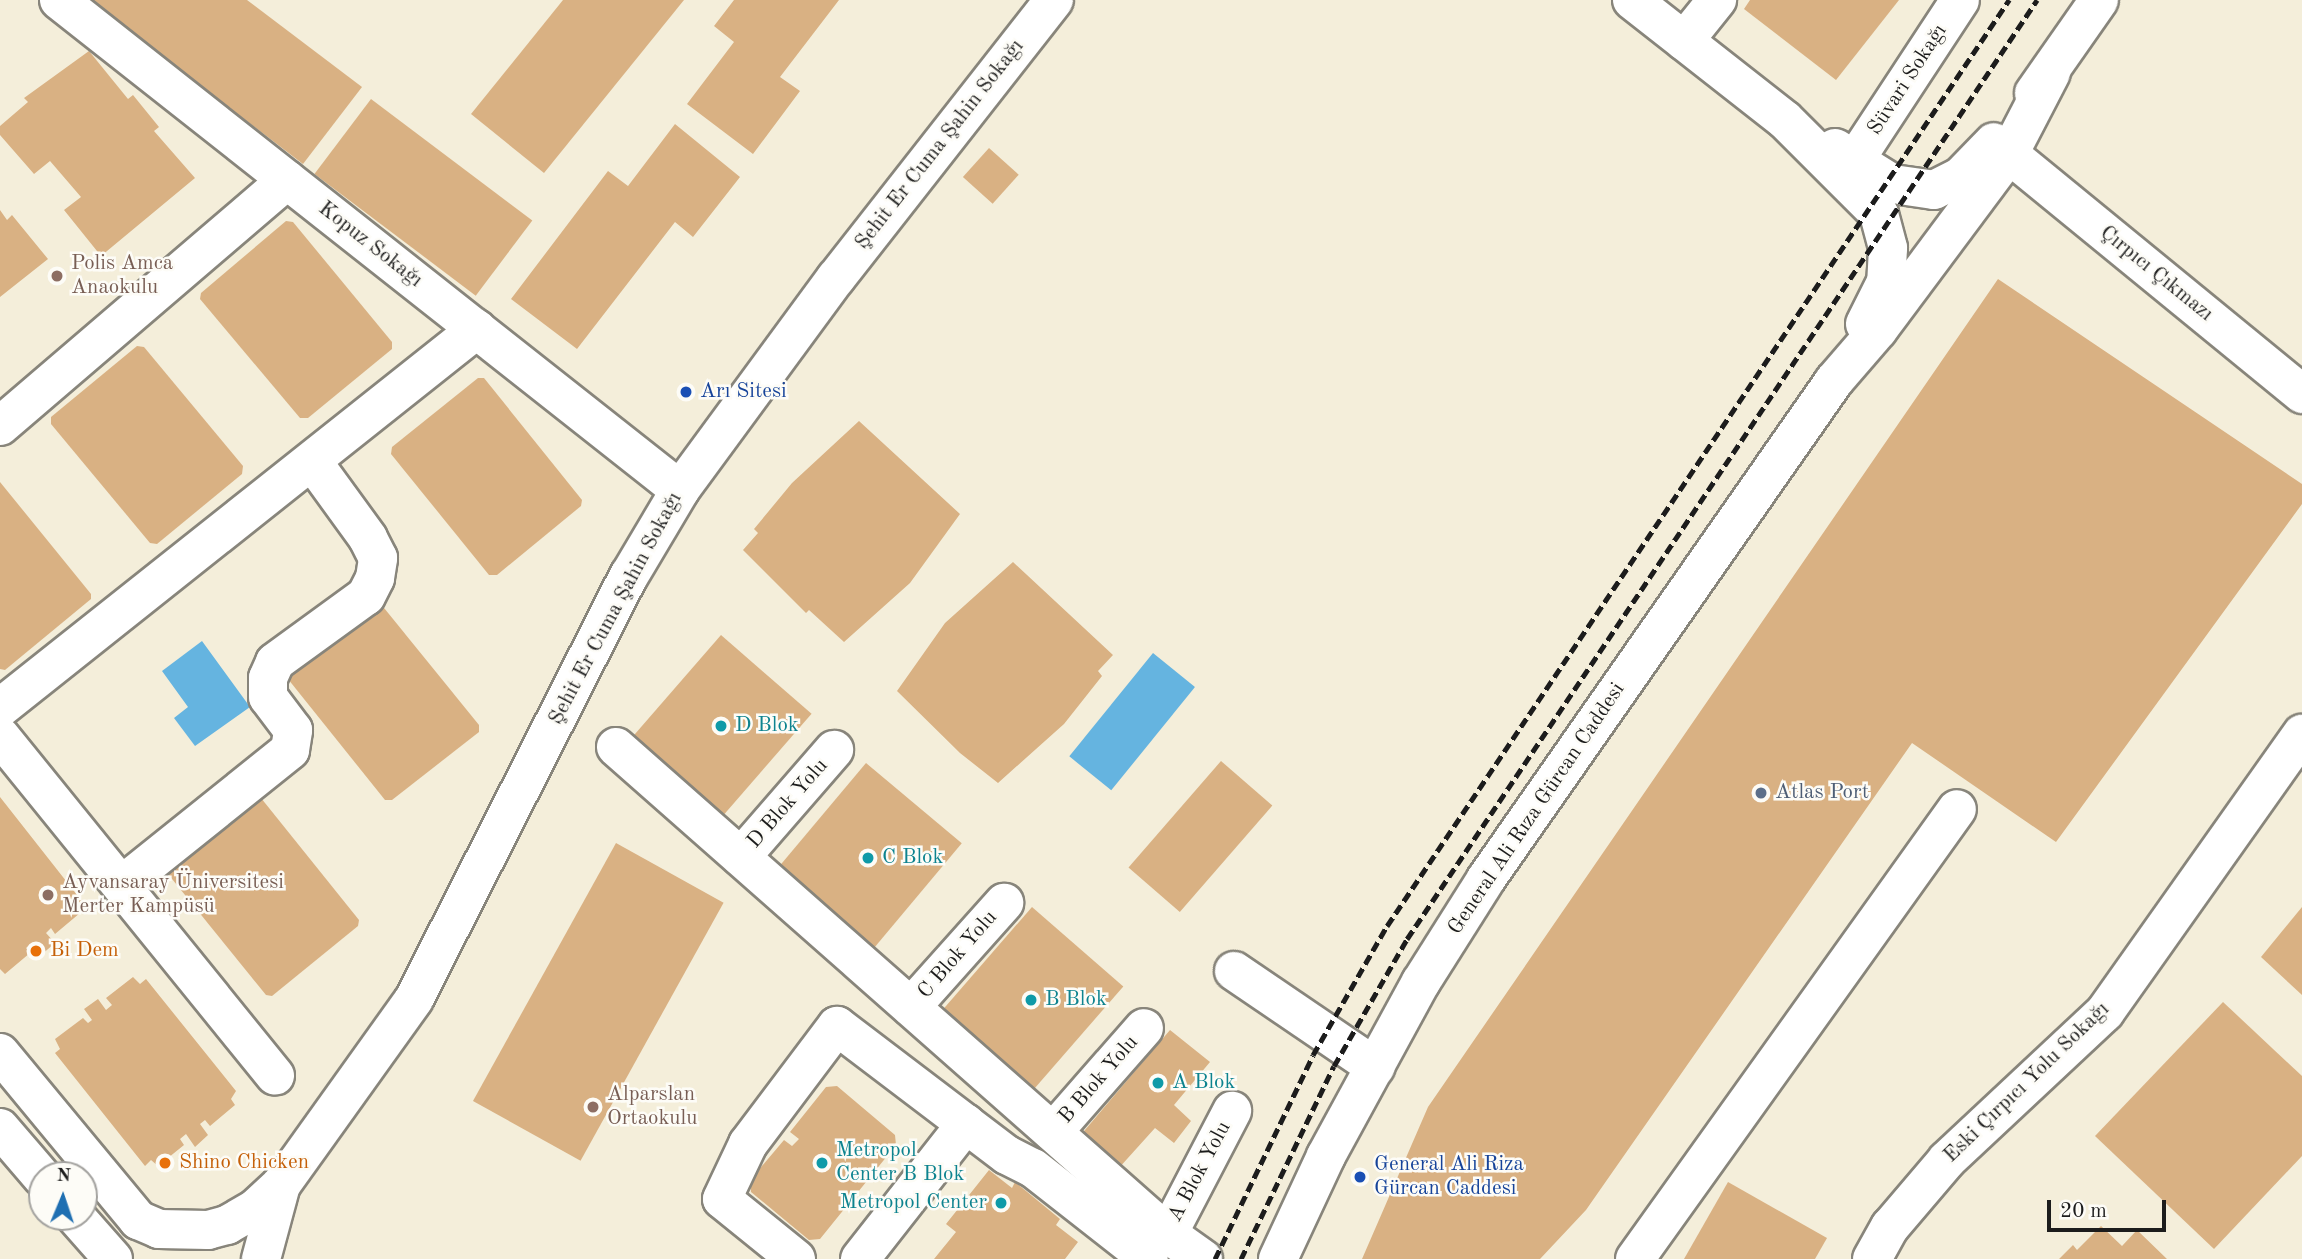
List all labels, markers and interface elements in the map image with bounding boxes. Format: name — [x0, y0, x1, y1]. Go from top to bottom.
street label: Süvari Sokağı — [1863, 20, 1953, 140]
street label: Şehit Er Cuma Şahin Sokağı — [850, 35, 1030, 255]
street label: Kopuz Sokağı — [313, 197, 427, 293]
street label: Çırpıcı Çıkmazı — [2094, 221, 2218, 327]
place label: Polis Amca Anaokulu — [71, 251, 173, 301]
marker: Polis Amca Anaokulu — [49, 268, 65, 284]
place label: Arı Sitesi — [700, 379, 787, 405]
marker: Arı Sitesi — [678, 384, 694, 400]
street label: Şehit Er Cuma Şahin Sokağı — [544, 488, 688, 730]
street label: General Ali Rıza Gürcan Caddesi — [1443, 678, 1631, 940]
place label: D Blok — [735, 713, 799, 739]
marker: D Blok — [713, 718, 729, 734]
street label: D Blok Yolu — [742, 754, 834, 854]
place label: Atlas Port — [1775, 780, 1869, 806]
marker: Atlas Port — [1753, 785, 1769, 801]
place label: C Blok — [882, 845, 943, 871]
marker: C Blok — [860, 850, 876, 866]
place label: Ayvansaray Üniversitesi Merter Kampüsü — [62, 870, 284, 920]
marker: Ayvansaray Üniversitesi Merter Kampüsü — [40, 887, 56, 903]
street label: C Blok Yolu — [913, 906, 1003, 1004]
place label: Bi Dem — [50, 938, 119, 964]
marker: Bi Dem — [28, 943, 44, 959]
place label: B Blok — [1045, 987, 1107, 1013]
marker: B Blok — [1023, 992, 1039, 1008]
street label: Eski Çırpıcı Yolu Sokağı — [1939, 997, 2115, 1169]
street label: B Blok Yolu — [1054, 1031, 1144, 1129]
place label: A Blok — [1172, 1070, 1235, 1096]
marker: A Blok — [1150, 1075, 1166, 1091]
place label: Alparslan Ortaokulu — [607, 1082, 697, 1132]
marker: Alparslan Ortaokulu — [585, 1099, 601, 1115]
street label: A Blok Yolu — [1163, 1117, 1237, 1227]
place label: Metropol Center B Blok — [836, 1138, 964, 1188]
place label: Shino Chicken — [179, 1150, 309, 1176]
place label: General Ali Riza Gürcan Caddesi — [1374, 1152, 1524, 1202]
marker: Shino Chicken — [157, 1155, 173, 1171]
marker: Metropol Center B Blok — [814, 1155, 830, 1171]
north arrow — [28, 1161, 98, 1231]
text: N — [56, 1167, 71, 1186]
marker: General Ali Riza Gürcan Caddesi — [1352, 1169, 1368, 1185]
scale bar — [2050, 1186, 2169, 1230]
place label: Metropol Center — [840, 1190, 987, 1216]
marker: Metropol Center — [993, 1195, 1009, 1211]
text: 20 m — [2060, 1201, 2107, 1222]

